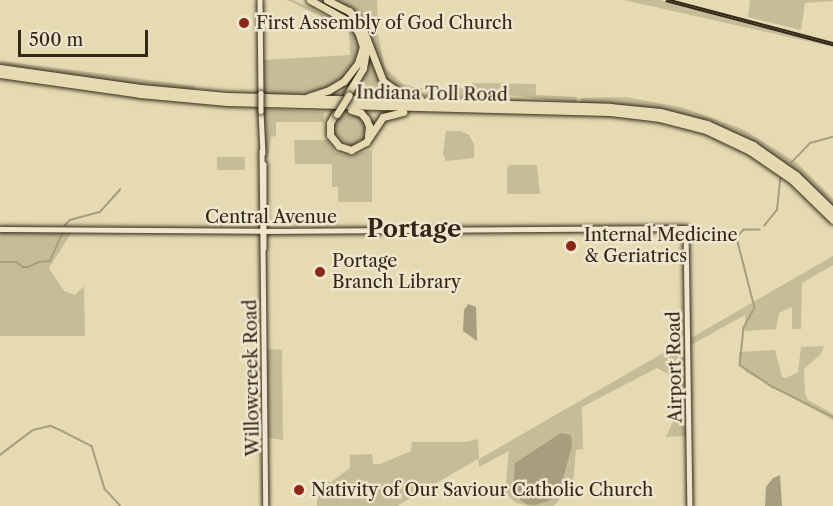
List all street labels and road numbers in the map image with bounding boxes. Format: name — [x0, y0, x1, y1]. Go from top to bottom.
street label: Indiana Toll Road — [356, 82, 508, 106]
street label: Central Avenue — [205, 206, 337, 228]
street label: Willowcreek Road — [240, 299, 264, 457]
street label: Airport Road — [663, 311, 687, 423]

